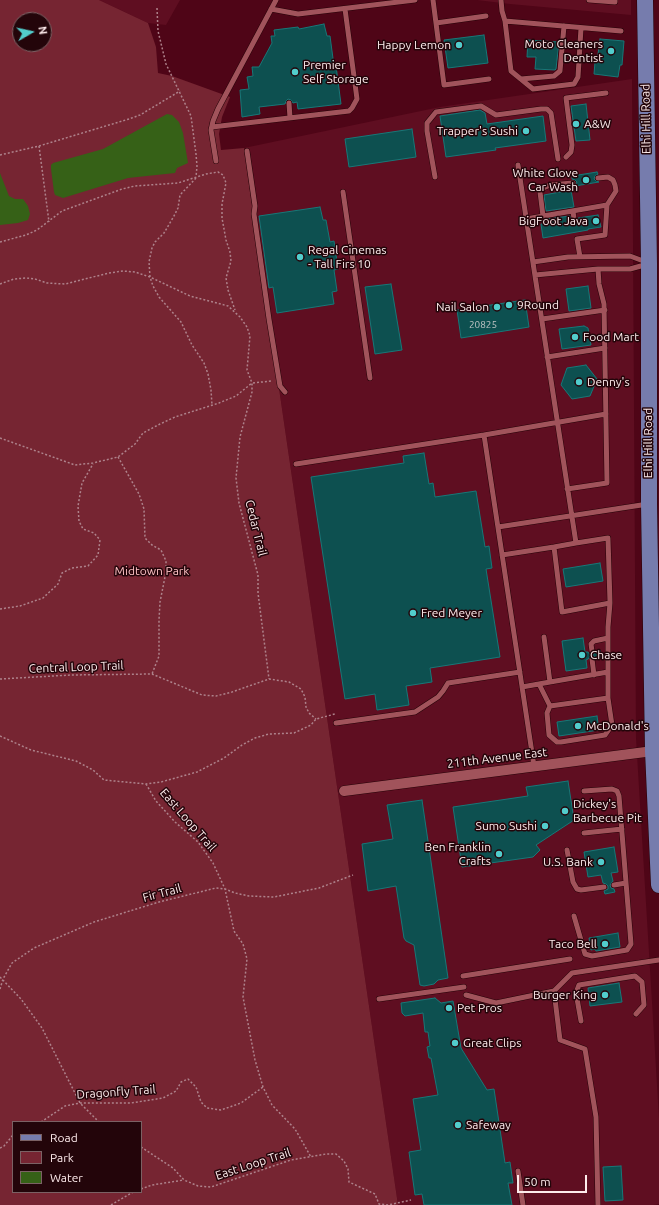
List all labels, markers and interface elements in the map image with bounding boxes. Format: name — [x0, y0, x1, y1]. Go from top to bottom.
north arrow — [12, 12, 52, 52]
text: N — [36, 25, 49, 35]
place label: Moto Cleaners Dentist — [525, 37, 603, 65]
place label: Happy Lemon — [377, 38, 451, 52]
marker: Happy Lemon — [454, 40, 464, 50]
marker: Moto Cleaners Dentist — [606, 46, 616, 56]
place label: Premier Self Storage — [303, 58, 369, 86]
marker: Premier Self Storage — [290, 67, 300, 77]
street label: Elhi Hill Road — [638, 84, 654, 154]
place label: A&W — [584, 117, 611, 131]
marker: A&W — [571, 119, 581, 129]
place label: Trapper's Sushi — [437, 124, 518, 138]
marker: Trapper's Sushi — [521, 126, 531, 136]
place label: White Glove Car Wash — [513, 166, 578, 194]
marker: White Glove Car Wash — [581, 175, 591, 185]
place label: BigFoot Java — [519, 214, 588, 228]
marker: BigFoot Java — [591, 216, 601, 226]
place label: Regal Cinemas - Tall Firs 10 — [308, 243, 387, 271]
marker: Regal Cinemas - Tall Firs 10 — [295, 252, 305, 262]
place label: 9Round — [517, 298, 559, 312]
place label: Nail Salon — [436, 300, 489, 314]
marker: 9Round — [504, 300, 514, 310]
marker: Nail Salon — [492, 302, 502, 312]
house number: 20825 — [469, 319, 497, 331]
place label: Food Mart — [583, 330, 639, 344]
marker: Food Mart — [570, 332, 580, 342]
place label: Denny's — [587, 375, 630, 389]
marker: Denny's — [574, 377, 584, 387]
street label: Elhi Hill Road — [641, 408, 655, 478]
street label: Cedar Trail — [242, 498, 270, 558]
park label: Midtown Park — [115, 564, 189, 578]
place label: Fred Meyer — [421, 606, 482, 620]
marker: Fred Meyer — [408, 608, 418, 618]
place label: Chase — [590, 648, 622, 662]
marker: Chase — [577, 650, 587, 660]
street label: Central Loop Trail — [28, 658, 124, 676]
place label: McDonald's — [586, 719, 649, 733]
marker: McDonald's — [573, 721, 583, 731]
street label: 211th Avenue East — [446, 745, 548, 771]
street label: East Loop Trail — [157, 786, 219, 854]
place label: Dickey's Barbecue Pit — [573, 797, 642, 825]
marker: Dickey's Barbecue Pit — [560, 806, 570, 816]
place label: Sumo Sushi — [476, 819, 537, 833]
marker: Sumo Sushi — [540, 821, 550, 831]
place label: Ben Franklin Crafts — [425, 840, 491, 868]
marker: Ben Franklin Crafts — [494, 849, 504, 859]
place label: U.S. Bank — [543, 855, 593, 869]
marker: U.S. Bank — [596, 857, 606, 867]
street label: Fir Trail — [141, 881, 183, 905]
place label: Taco Bell — [549, 937, 597, 951]
marker: Taco Bell — [600, 939, 610, 949]
place label: Burger King — [533, 988, 597, 1002]
marker: Burger King — [600, 990, 610, 1000]
place label: Pet Pros — [457, 1001, 502, 1015]
marker: Pet Pros — [444, 1003, 454, 1013]
place label: Great Clips — [463, 1036, 521, 1050]
marker: Great Clips — [450, 1038, 460, 1048]
street label: Dragonfly Trail — [76, 1082, 156, 1102]
place label: Safeway — [466, 1118, 511, 1132]
marker: Safeway — [453, 1120, 463, 1130]
legend — [12, 1121, 142, 1193]
text: Road — [50, 1131, 78, 1144]
street label: East Loop Trail — [213, 1145, 293, 1183]
text: Park — [50, 1151, 74, 1164]
scale bar — [519, 1167, 589, 1193]
text: Water — [50, 1171, 83, 1184]
text: 50 m — [524, 1175, 551, 1188]

